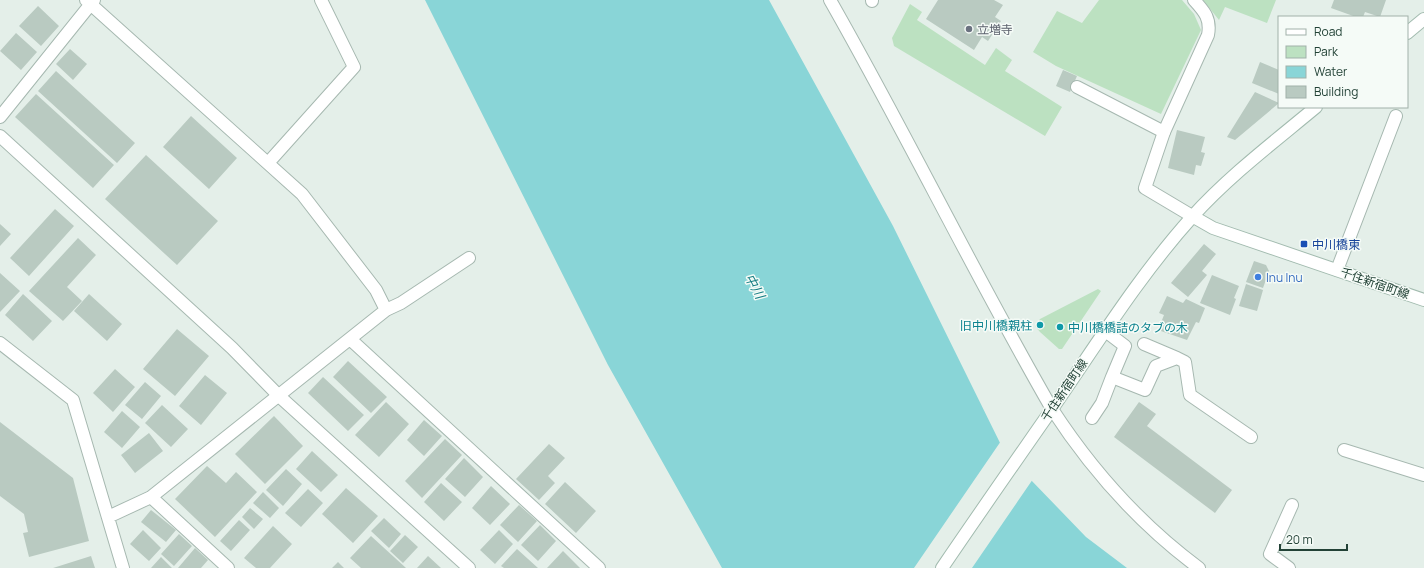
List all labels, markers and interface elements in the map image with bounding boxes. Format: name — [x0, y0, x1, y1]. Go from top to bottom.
legend — [1278, 16, 1408, 108]
place label: 立増寺 — [977, 21, 1013, 38]
text: Road — [1314, 23, 1342, 40]
marker: 立増寺 — [964, 24, 974, 34]
text: Park — [1314, 43, 1339, 60]
text: Water — [1314, 63, 1348, 80]
text: Building — [1314, 83, 1358, 100]
place label: 中川橋東 — [1312, 236, 1360, 253]
marker: 中川橋東 — [1299, 239, 1309, 249]
street label: 千住新宿町線 — [1338, 263, 1412, 303]
place label: Inu Inu — [1266, 269, 1303, 286]
water label: 中川 — [741, 270, 770, 303]
marker: Inu Inu — [1253, 272, 1263, 282]
place label: 旧中川橋親柱 — [960, 317, 1032, 334]
place label: 中川橋橋詰のタブの木 — [1068, 319, 1188, 336]
marker: 旧中川橋親柱 — [1035, 320, 1045, 330]
marker: 中川橋橋詰のタブの木 — [1055, 322, 1065, 332]
street label: 千住新宿町線 — [1037, 355, 1091, 425]
scale bar — [1280, 526, 1347, 552]
text: 20 m — [1286, 531, 1313, 548]

